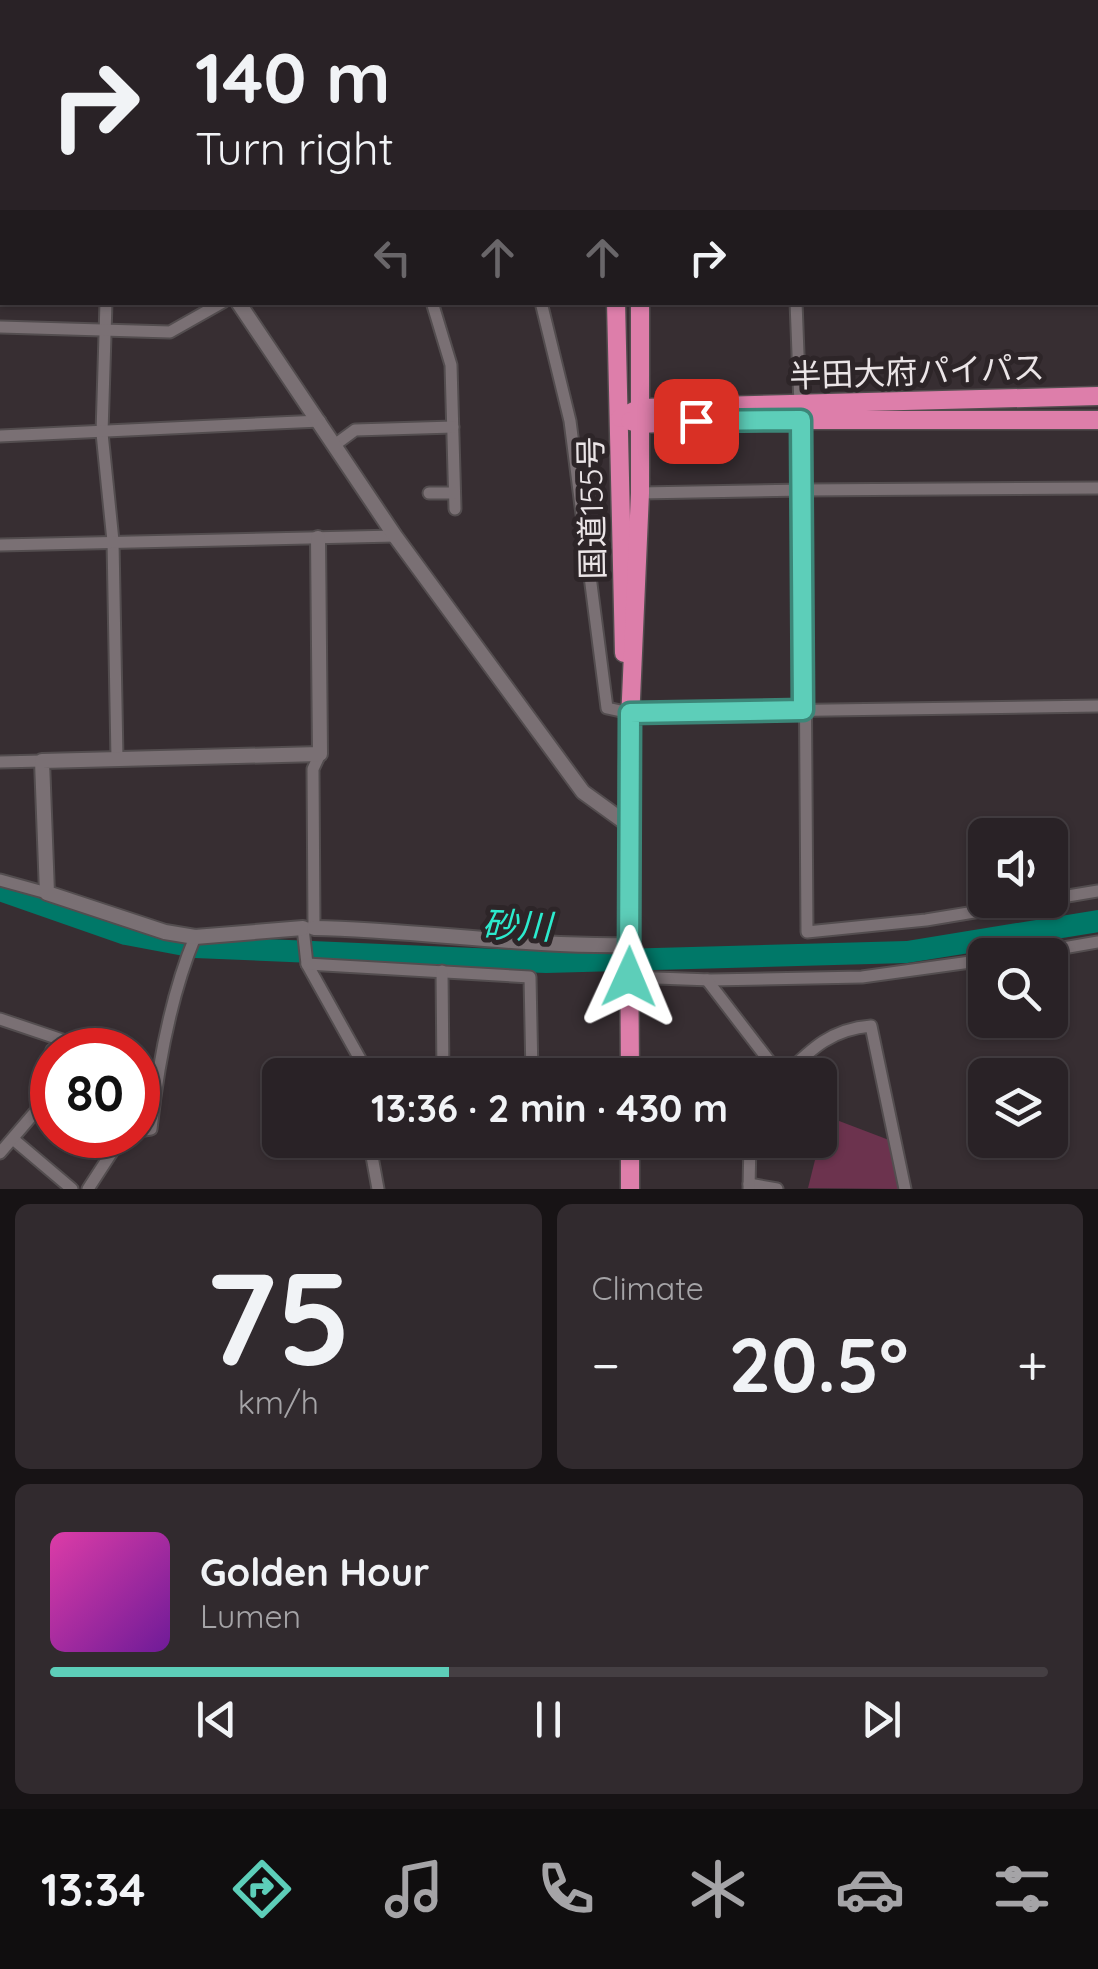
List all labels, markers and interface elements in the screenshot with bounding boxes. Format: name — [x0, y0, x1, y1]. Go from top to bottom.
text: 140 m — [195, 33, 391, 121]
icon: right — [30, 40, 160, 170]
text: Turn right — [195, 120, 394, 176]
icon: left — [365, 230, 420, 285]
icon: ahead — [470, 230, 525, 285]
icon: ahead — [575, 230, 630, 285]
icon: right — [680, 230, 735, 285]
street label: 半田大府パイパス — [789, 347, 1045, 395]
pin — [654, 379, 739, 464]
icon: arrive — [669, 394, 724, 449]
street label: 国道155号 — [570, 436, 612, 580]
map controls — [968, 818, 1068, 1158]
button: sound — [968, 818, 1068, 918]
water label: 砂川 — [481, 902, 557, 948]
position arrow — [577, 925, 681, 1029]
button: search — [968, 938, 1068, 1038]
speed limit sign: 80 — [30, 1028, 160, 1158]
button: layers — [968, 1058, 1068, 1158]
text: 13:36 · 2 min · 430 m — [371, 1084, 728, 1132]
text: 75 — [205, 1235, 351, 1398]
text: Climate — [592, 1268, 704, 1308]
text: 20.5° — [729, 1317, 909, 1411]
text: − — [592, 1330, 620, 1399]
text: + — [1017, 1330, 1048, 1399]
text: km/h — [238, 1382, 319, 1422]
text: Golden Hour — [200, 1548, 429, 1596]
text: Lumen — [200, 1596, 301, 1636]
icon: previous — [189, 1692, 244, 1747]
icon: pause — [521, 1692, 576, 1747]
icon: next — [854, 1692, 909, 1747]
icon: directions — [227, 1854, 297, 1924]
icon: music — [379, 1854, 449, 1924]
icon: phone — [531, 1854, 601, 1924]
icon: climate — [683, 1854, 753, 1924]
icon: car — [835, 1854, 905, 1924]
icon: filters — [987, 1854, 1057, 1924]
text: 13:34 — [41, 1861, 146, 1917]

